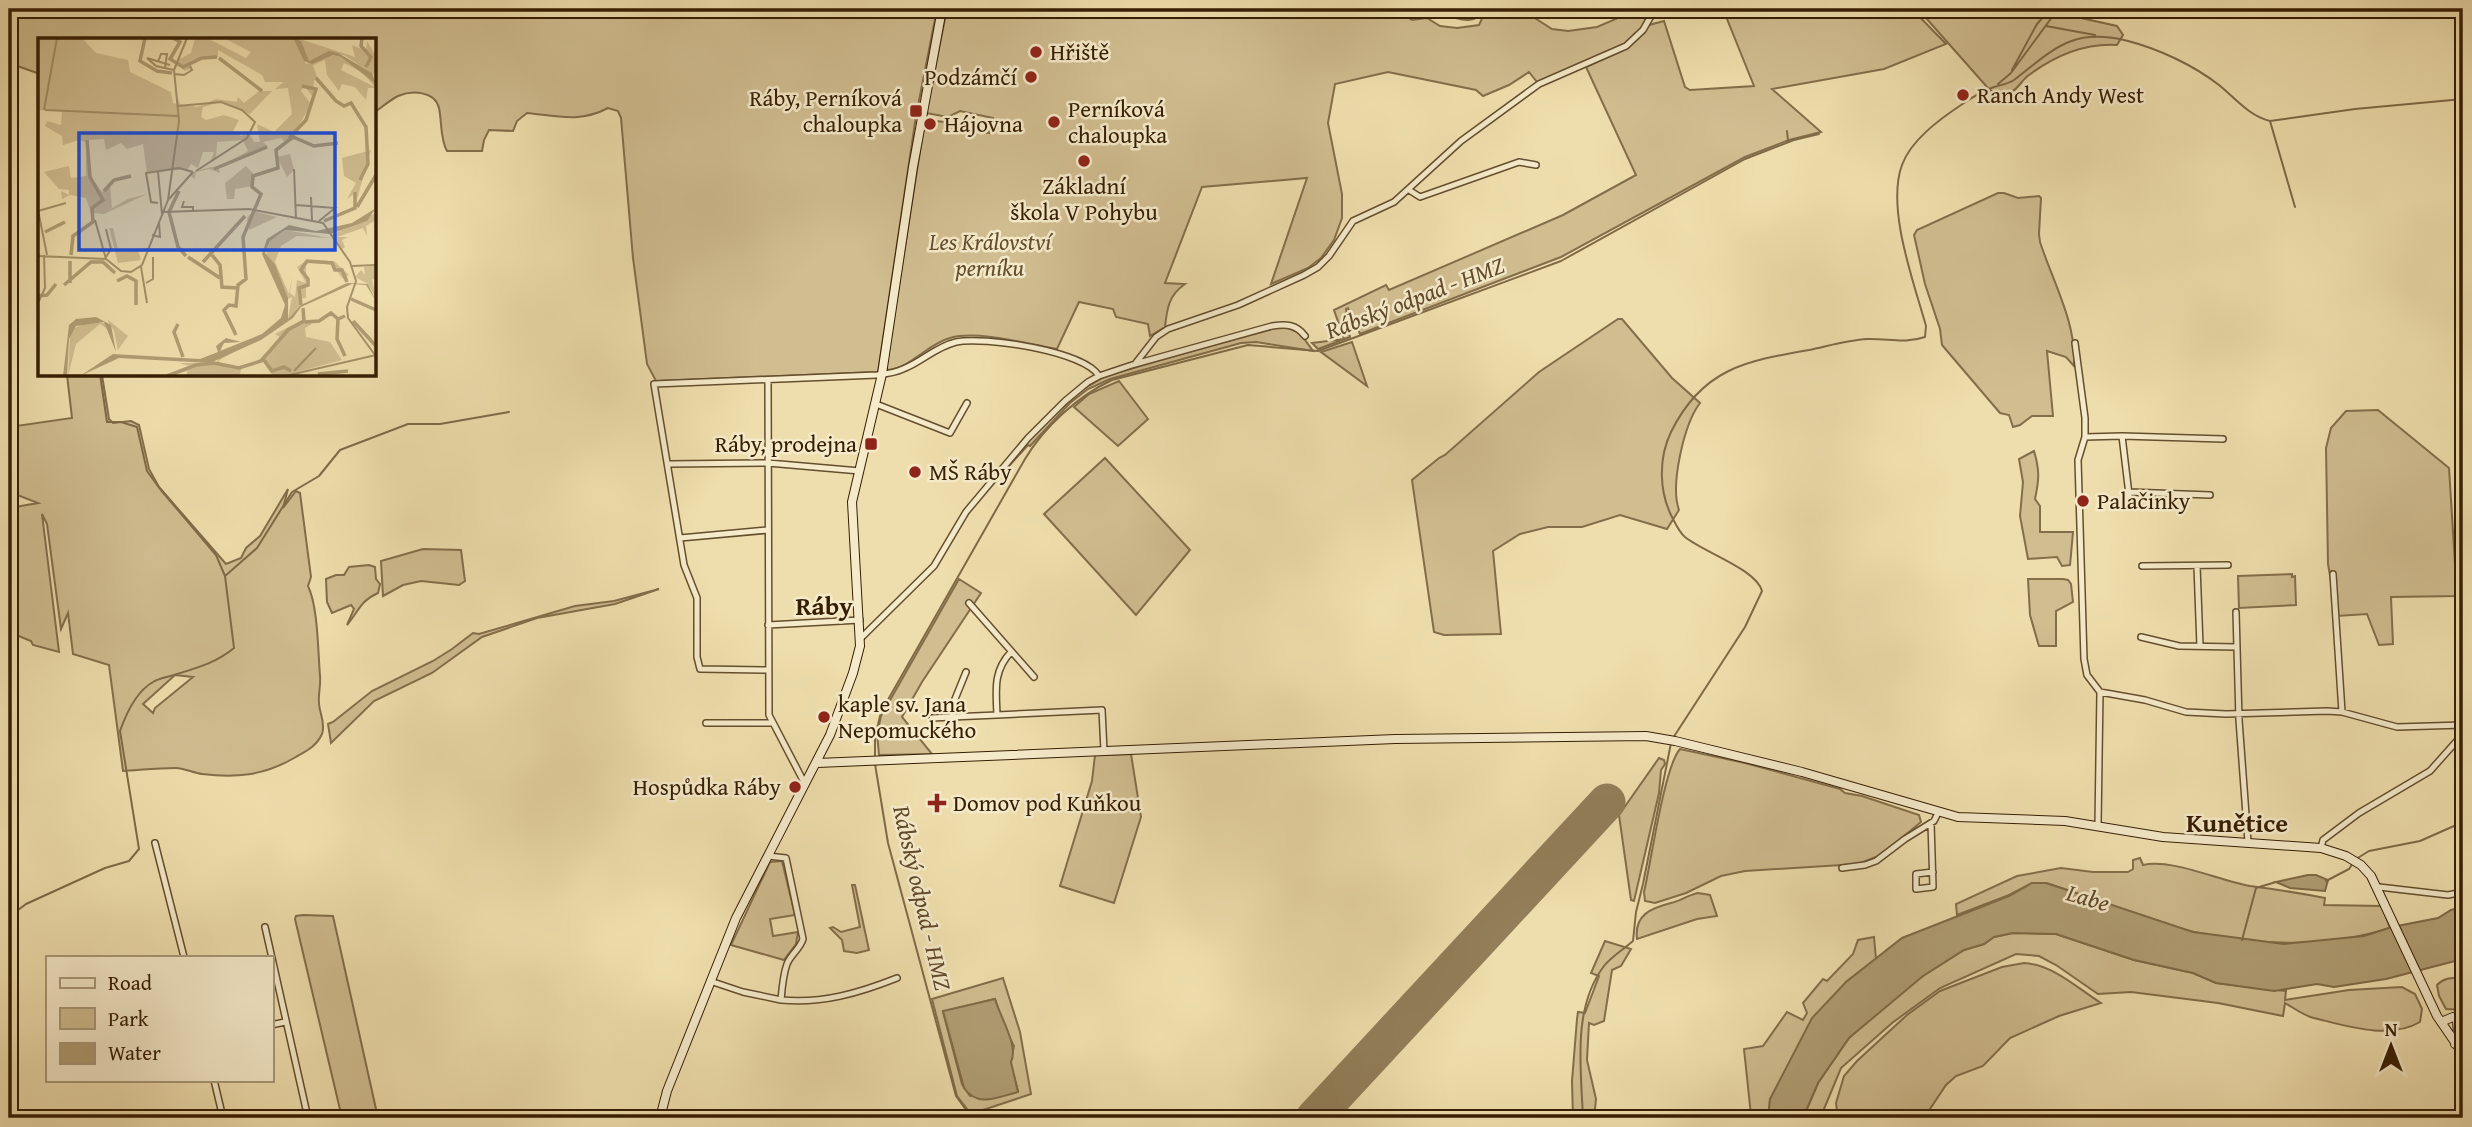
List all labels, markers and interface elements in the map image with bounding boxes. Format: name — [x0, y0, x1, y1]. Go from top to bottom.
place label: Hřiště — [1050, 35, 1109, 68]
inset map — [38, 38, 376, 376]
marker: Hřiště — [1028, 44, 1044, 60]
place label: Podzámčí — [924, 60, 1018, 93]
marker: Podzámčí — [1023, 69, 1039, 85]
place label: Ranch Andy West — [1977, 78, 2144, 111]
place label: Ráby, Perníková chaloupka — [749, 81, 902, 140]
marker: Ranch Andy West — [1955, 87, 1971, 103]
place label: Perníková chaloupka — [1068, 92, 1167, 151]
marker: Ráby, Perníková chaloupka — [908, 103, 924, 119]
place label: Hájovna — [944, 107, 1023, 140]
marker: Perníková chaloupka — [1046, 114, 1062, 130]
marker: Hájovna — [922, 116, 938, 132]
marker: Základní škola V Pohybu — [1076, 153, 1092, 169]
place label: Základní škola V Pohybu — [1010, 169, 1158, 228]
park label: Les Království perníku — [928, 225, 1053, 284]
water label: Rábský odpad - HMZ — [1319, 247, 1510, 348]
place label: Ráby, prodejna — [715, 427, 857, 460]
marker: Ráby, prodejna — [863, 436, 879, 452]
place label: MŠ Ráby — [929, 455, 1012, 488]
marker: MŠ Ráby — [907, 464, 923, 480]
place label: Palačinky — [2097, 484, 2191, 517]
marker: Palačinky — [2075, 493, 2091, 509]
district label: Ráby — [796, 586, 853, 625]
place label: kaple sv. Jana Nepomuckého — [838, 687, 976, 746]
marker: kaple sv. Jana Nepomuckého — [816, 709, 832, 725]
place label: Hospůdka Ráby — [633, 770, 782, 803]
marker: Hospůdka Ráby — [787, 779, 803, 795]
place label: Domov pod Kuňkou — [953, 786, 1142, 819]
marker: Domov pod Kuňkou — [927, 793, 947, 813]
water label: Rábský odpad - HMZ — [884, 801, 961, 995]
district label: Kunětice — [2186, 803, 2288, 842]
water label: Labe — [2062, 874, 2114, 920]
legend — [46, 956, 273, 1082]
text: Road — [108, 967, 153, 998]
text: Park — [108, 1003, 149, 1034]
north arrow — [2356, 1012, 2426, 1082]
text: N — [2385, 1015, 2398, 1043]
text: Water — [108, 1037, 161, 1068]

